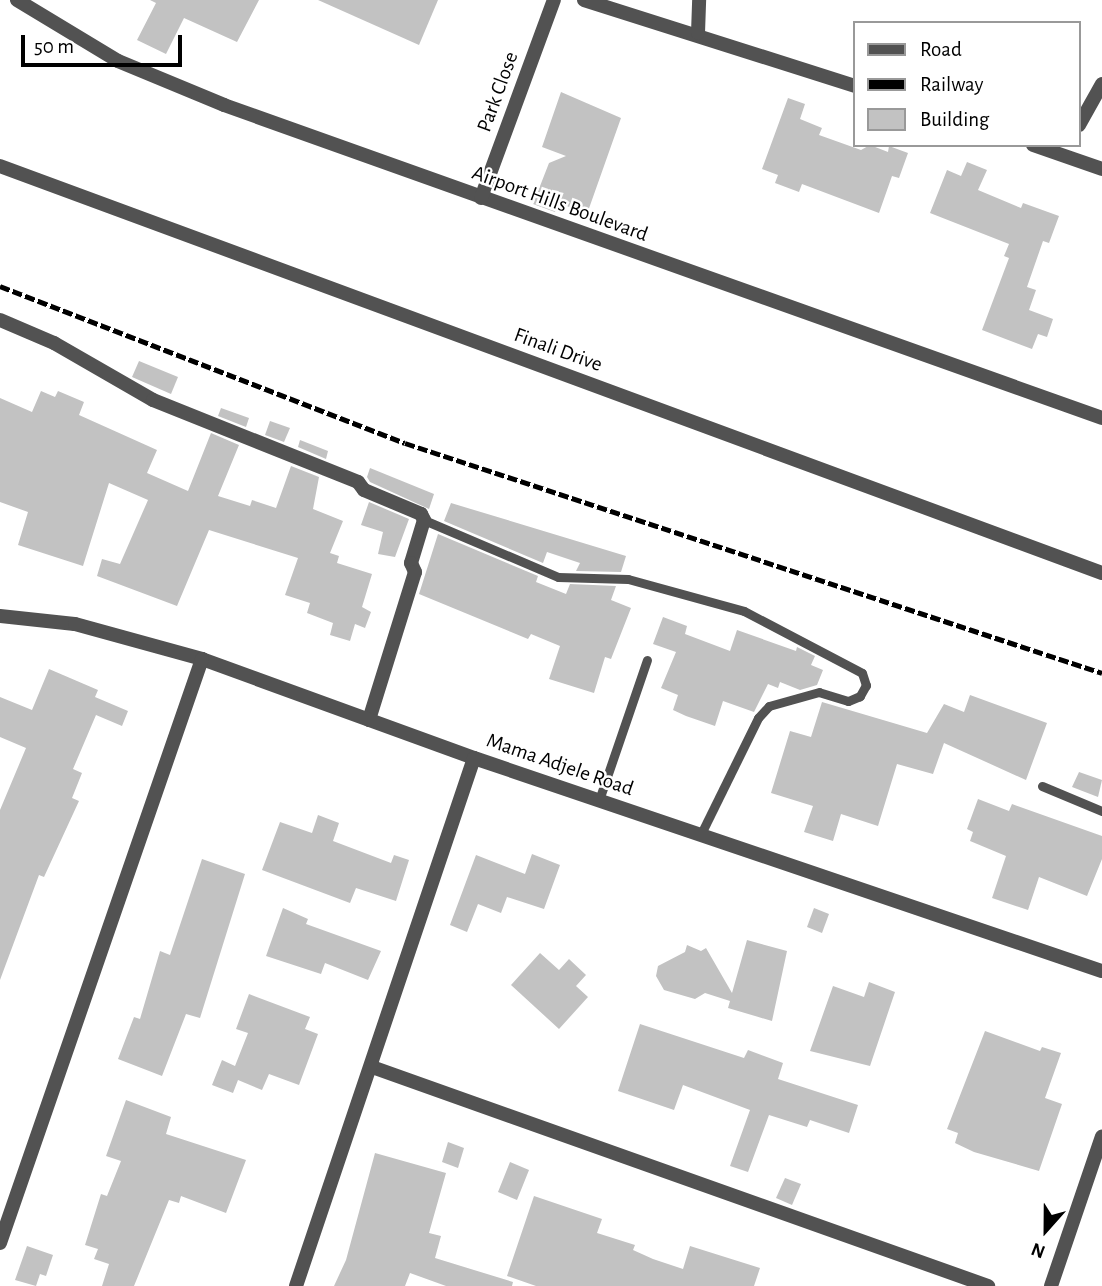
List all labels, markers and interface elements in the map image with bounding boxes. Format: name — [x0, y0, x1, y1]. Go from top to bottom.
scale bar — [24, 21, 186, 65]
legend — [853, 21, 1081, 147]
text: 50 m — [34, 36, 74, 57]
text: Road — [920, 39, 962, 60]
street label: Park Close — [472, 48, 524, 136]
text: Railway — [920, 74, 983, 95]
text: Building — [920, 109, 989, 130]
street label: Airport Hills Boulevard — [469, 160, 651, 248]
street label: Finali Drive — [510, 322, 606, 378]
street label: Mama Adjele Road — [483, 728, 637, 802]
north arrow — [1011, 1195, 1081, 1265]
text: N — [1029, 1239, 1048, 1261]

